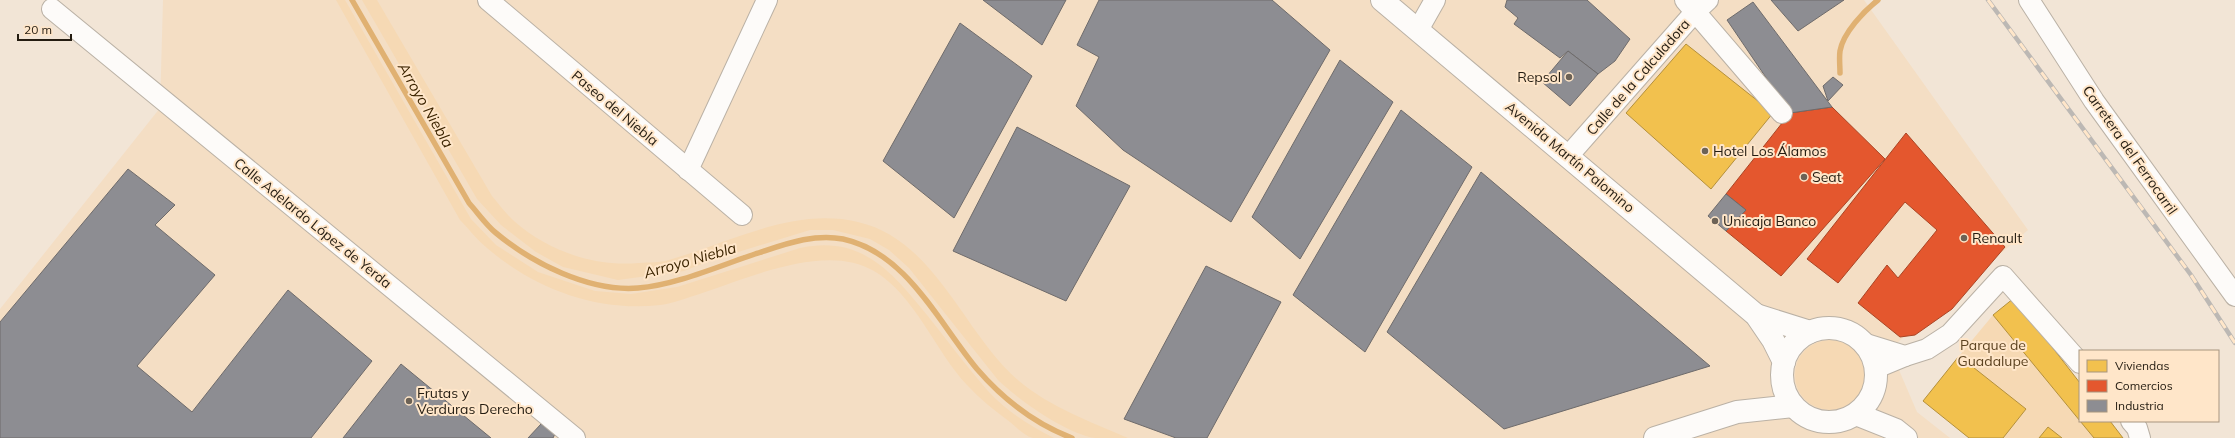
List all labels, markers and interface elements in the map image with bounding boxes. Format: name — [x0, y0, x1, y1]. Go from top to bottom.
street label: Calle de la Calculadora — [1583, 15, 1693, 139]
scale bar — [18, 16, 71, 42]
text: 20 m — [24, 22, 52, 37]
water label: Arroyo Niebla — [393, 58, 458, 151]
street label: Paseo del Niebla — [568, 66, 662, 150]
place label: Repsol — [1517, 68, 1561, 86]
marker: Repsol — [1564, 72, 1574, 82]
street label: Carretera del Ferrocarril — [2079, 82, 2181, 218]
street label: Avenida Martín Palomino — [1502, 98, 1638, 216]
place label: Hotel Los Álamos — [1713, 142, 1827, 160]
marker: Hotel Los Álamos — [1700, 146, 1710, 156]
street label: Calle Adelardo López de Yerda — [231, 154, 395, 292]
place label: Seat — [1812, 168, 1842, 186]
marker: Seat — [1799, 172, 1809, 182]
place label: Unicaja Banco — [1723, 212, 1816, 230]
marker: Unicaja Banco — [1710, 216, 1720, 226]
place label: Renault — [1972, 229, 2022, 247]
marker: Renault — [1959, 233, 1969, 243]
water label: Arroyo Niebla — [641, 238, 738, 283]
park label: Parque de Guadalupe — [1958, 336, 2028, 370]
legend — [2079, 350, 2219, 422]
text: Viviendas — [2115, 358, 2169, 373]
text: Comercios — [2115, 378, 2173, 393]
place label: Frutas y Verduras Derecho — [417, 384, 533, 418]
marker: Frutas y Verduras Derecho — [404, 396, 414, 406]
text: Industria — [2115, 398, 2164, 413]

